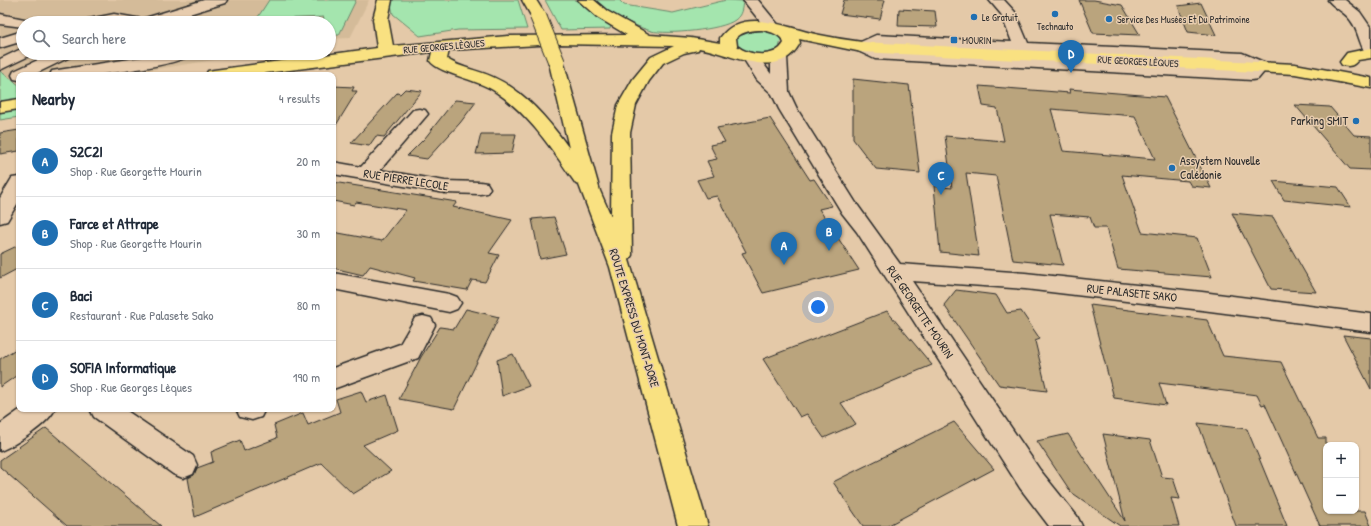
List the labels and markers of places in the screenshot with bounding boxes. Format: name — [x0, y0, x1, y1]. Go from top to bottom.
marker: Technauto — [1050, 9, 1060, 19]
place label: Le Gratuit — [982, 11, 1018, 24]
marker: Le Gratuit — [969, 12, 979, 22]
place label: Service Des Musées Et Du Patrimoine — [1117, 13, 1250, 26]
marker: Service Des Musées Et Du Patrimoine — [1104, 14, 1114, 24]
place label: Technauto — [1037, 20, 1073, 33]
place label: MOURIN — [962, 34, 991, 47]
marker: MOURIN — [949, 35, 959, 45]
pin: D — [1058, 40, 1084, 73]
place label: Parking SMIT — [1291, 112, 1348, 129]
marker: Parking SMIT — [1351, 116, 1361, 126]
place label: Assystem Nouvelle Calédonie — [1180, 152, 1260, 183]
pin: C — [928, 162, 954, 195]
marker: Assystem Nouvelle Calédonie — [1167, 163, 1177, 173]
pin: B — [816, 218, 842, 251]
pin: A — [771, 232, 797, 265]

